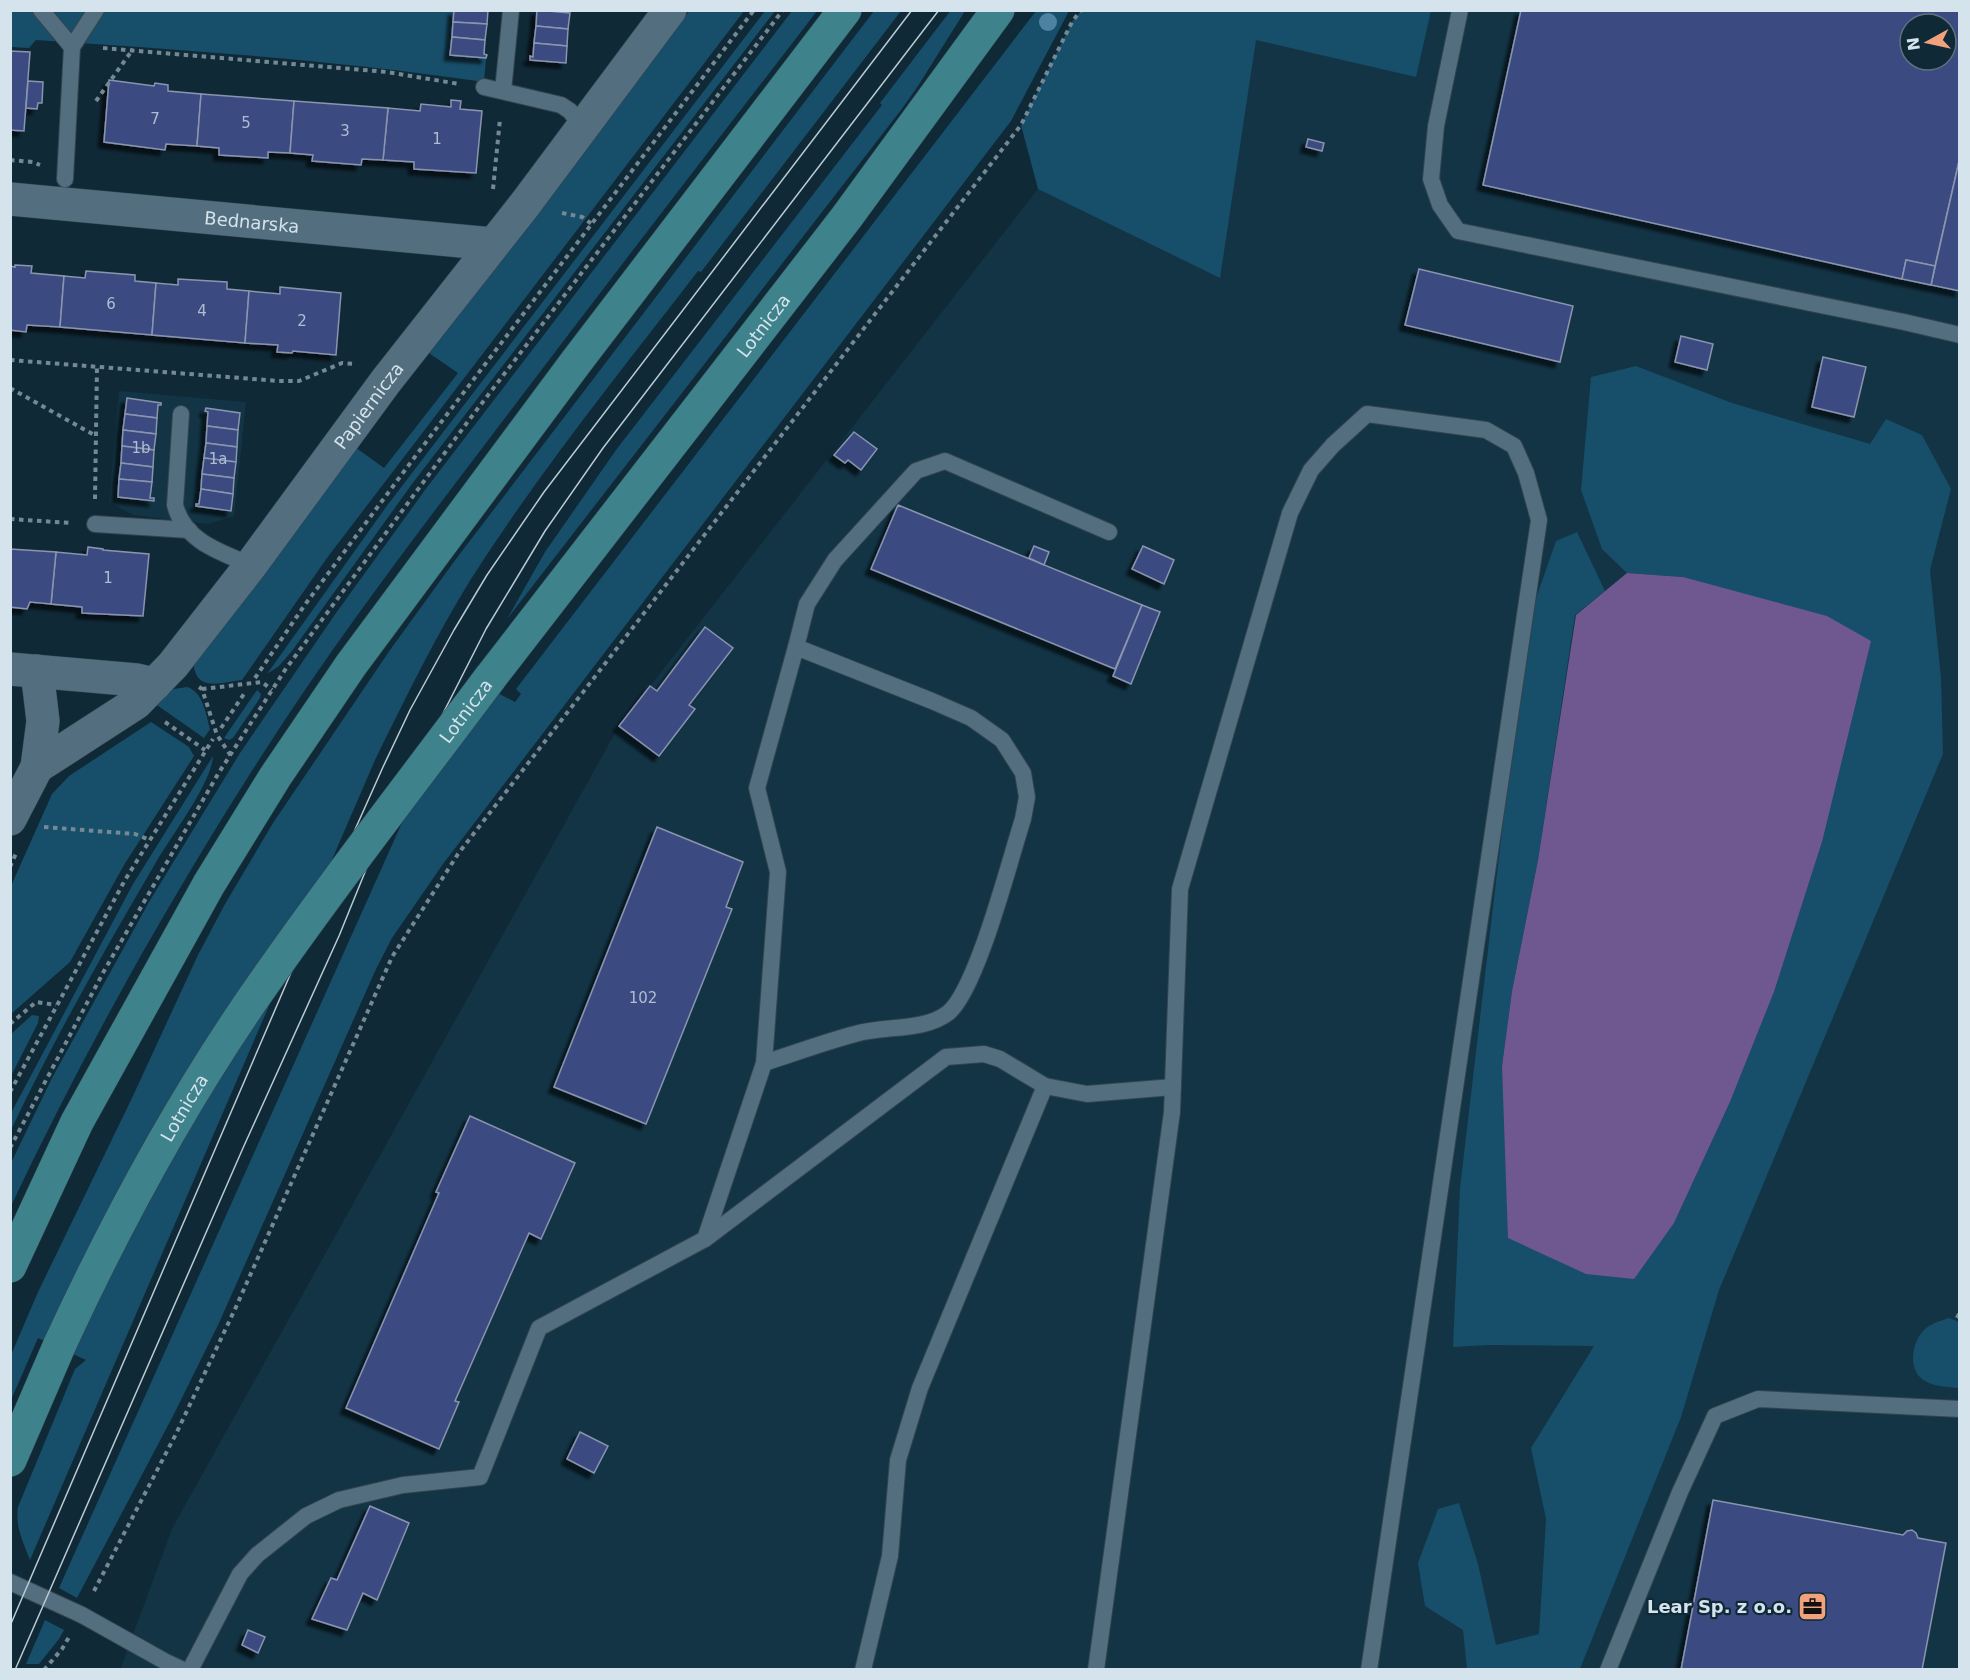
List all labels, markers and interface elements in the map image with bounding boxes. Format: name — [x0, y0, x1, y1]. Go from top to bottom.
north arrow — [1898, 12, 1958, 72]
text: N — [1903, 36, 1924, 52]
house number: 7 — [150, 110, 160, 128]
house number: 5 — [241, 114, 251, 132]
house number: 3 — [340, 122, 350, 140]
house number: 1 — [432, 130, 442, 148]
street label: Bednarska — [204, 207, 300, 236]
street label: Lotnicza — [732, 289, 794, 361]
house number: 6 — [106, 295, 116, 313]
house number: 4 — [197, 302, 207, 320]
house number: 2 — [297, 312, 307, 330]
street label: Papiernicza — [329, 358, 407, 453]
house number: 1b — [131, 439, 151, 457]
house number: 1a — [209, 450, 227, 468]
house number: 1 — [103, 569, 113, 587]
street label: Lotnicza — [435, 675, 496, 747]
house number: 102 — [629, 989, 657, 1007]
street label: Lotnicza — [156, 1070, 212, 1145]
office icon: Lear Sp. z o.o. — [1797, 1590, 1829, 1622]
place label: Lear Sp. z o.o. — [1647, 1596, 1792, 1617]

